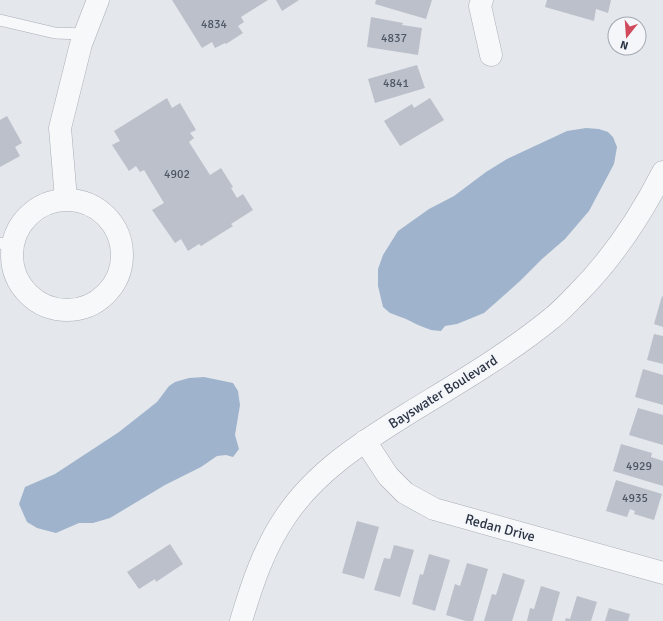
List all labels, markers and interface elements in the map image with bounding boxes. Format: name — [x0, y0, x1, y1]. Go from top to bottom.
north arrow — [607, 16, 647, 56]
house number: 4834 — [201, 17, 227, 32]
house number: 4837 — [381, 31, 407, 46]
text: N — [619, 38, 630, 52]
house number: 4841 — [383, 76, 409, 91]
house number: 4902 — [164, 167, 190, 182]
street label: Bayswater Boulevard — [385, 352, 501, 432]
house number: 4929 — [626, 459, 652, 474]
house number: 4935 — [622, 491, 648, 506]
street label: Redan Drive — [463, 511, 537, 545]

